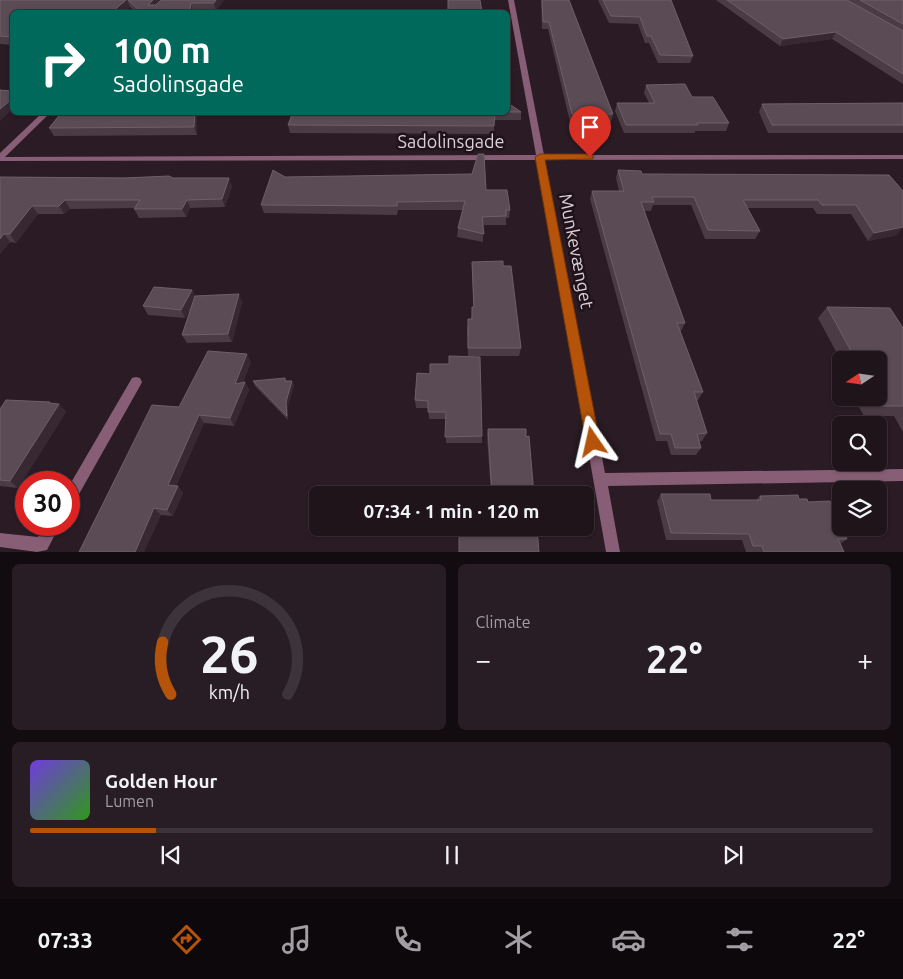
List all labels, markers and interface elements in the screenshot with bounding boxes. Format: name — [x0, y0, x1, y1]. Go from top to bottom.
icon: right — [30, 30, 95, 95]
text: 100 m — [113, 30, 211, 70]
text: Sadolinsgade — [113, 71, 244, 96]
pin — [569, 106, 611, 157]
icon: arrive — [576, 113, 604, 141]
street label: Sadolinsgade — [397, 131, 505, 151]
street label: Munkevænget — [556, 192, 598, 310]
north arrow — [832, 351, 888, 406]
map controls — [832, 351, 887, 536]
position arrow — [566, 415, 618, 467]
button: search — [832, 416, 887, 471]
speed limit sign: 30 — [15, 471, 80, 536]
button: layers — [832, 481, 887, 536]
text: 07:34 · 1 min · 120 m — [364, 500, 539, 522]
text: Climate — [476, 613, 531, 631]
text: 26 — [199, 625, 258, 683]
text: 22° — [646, 638, 702, 680]
text: − — [476, 644, 491, 675]
text: + — [857, 644, 873, 675]
text: km/h — [208, 682, 249, 702]
text: Golden Hour — [105, 770, 217, 792]
text: Lumen — [105, 792, 154, 810]
icon: previous — [157, 841, 185, 869]
icon: pause — [438, 841, 466, 869]
icon: next — [719, 841, 747, 869]
icon: directions — [169, 922, 204, 957]
icon: music — [279, 922, 314, 957]
icon: phone — [390, 922, 425, 957]
icon: climate — [501, 922, 536, 957]
icon: car — [611, 922, 646, 957]
icon: filters — [722, 922, 757, 957]
text: 07:33 — [38, 927, 93, 952]
text: 22° — [832, 927, 865, 952]

